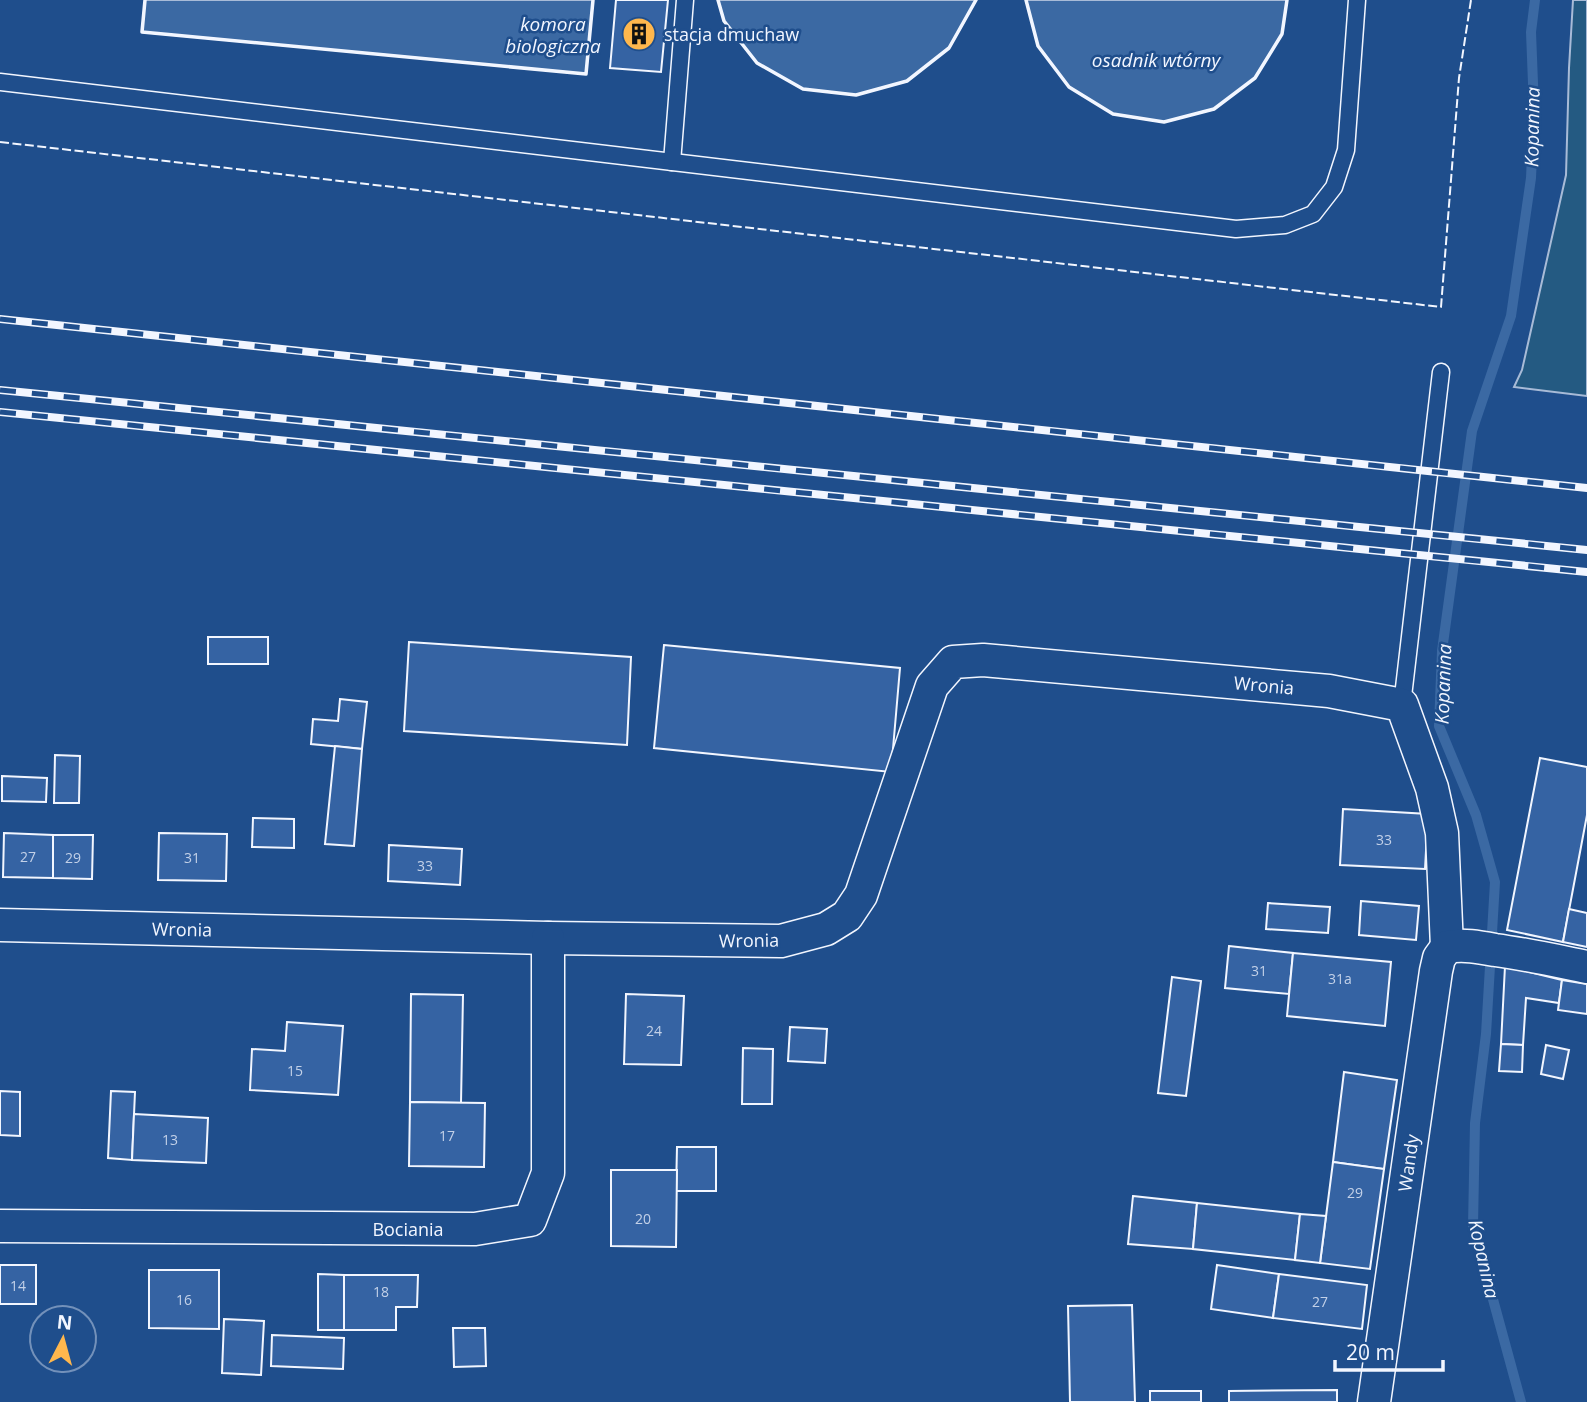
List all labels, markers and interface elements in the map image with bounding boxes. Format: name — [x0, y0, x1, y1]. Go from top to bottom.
water label: komora biologiczna — [505, 11, 601, 59]
building icon: stacja dmuchaw — [620, 15, 658, 53]
place label: stacja dmuchaw — [664, 22, 799, 46]
water label: osadnik wtórny — [1092, 47, 1221, 73]
water label: Kopanina — [1518, 86, 1546, 167]
water label: Kopanina — [1429, 643, 1457, 725]
street label: Wronia — [1233, 670, 1295, 700]
house number: 33 — [1376, 830, 1392, 849]
house number: 27 — [20, 847, 36, 866]
house number: 29 — [65, 848, 81, 867]
house number: 31 — [184, 848, 200, 867]
house number: 33 — [417, 856, 433, 875]
street label: Wronia — [152, 916, 212, 942]
street label: Wronia — [719, 927, 779, 953]
house number: 31 — [1251, 961, 1267, 980]
house number: 31a — [1328, 969, 1352, 988]
house number: 24 — [646, 1021, 662, 1040]
house number: 15 — [287, 1061, 303, 1080]
house number: 17 — [439, 1126, 455, 1145]
house number: 13 — [162, 1130, 178, 1149]
street label: Wandy — [1392, 1132, 1424, 1193]
house number: 29 — [1347, 1183, 1363, 1202]
house number: 20 — [635, 1209, 651, 1228]
street label: Bociania — [372, 1217, 444, 1241]
water label: Kopanina — [1462, 1217, 1506, 1301]
house number: 14 — [10, 1276, 26, 1295]
house number: 18 — [373, 1282, 389, 1301]
house number: 16 — [176, 1290, 192, 1309]
house number: 27 — [1312, 1292, 1328, 1311]
north arrow — [28, 1304, 98, 1374]
text: N — [56, 1308, 74, 1336]
scale bar — [1335, 1328, 1444, 1372]
text: 20 m — [1346, 1338, 1395, 1366]

